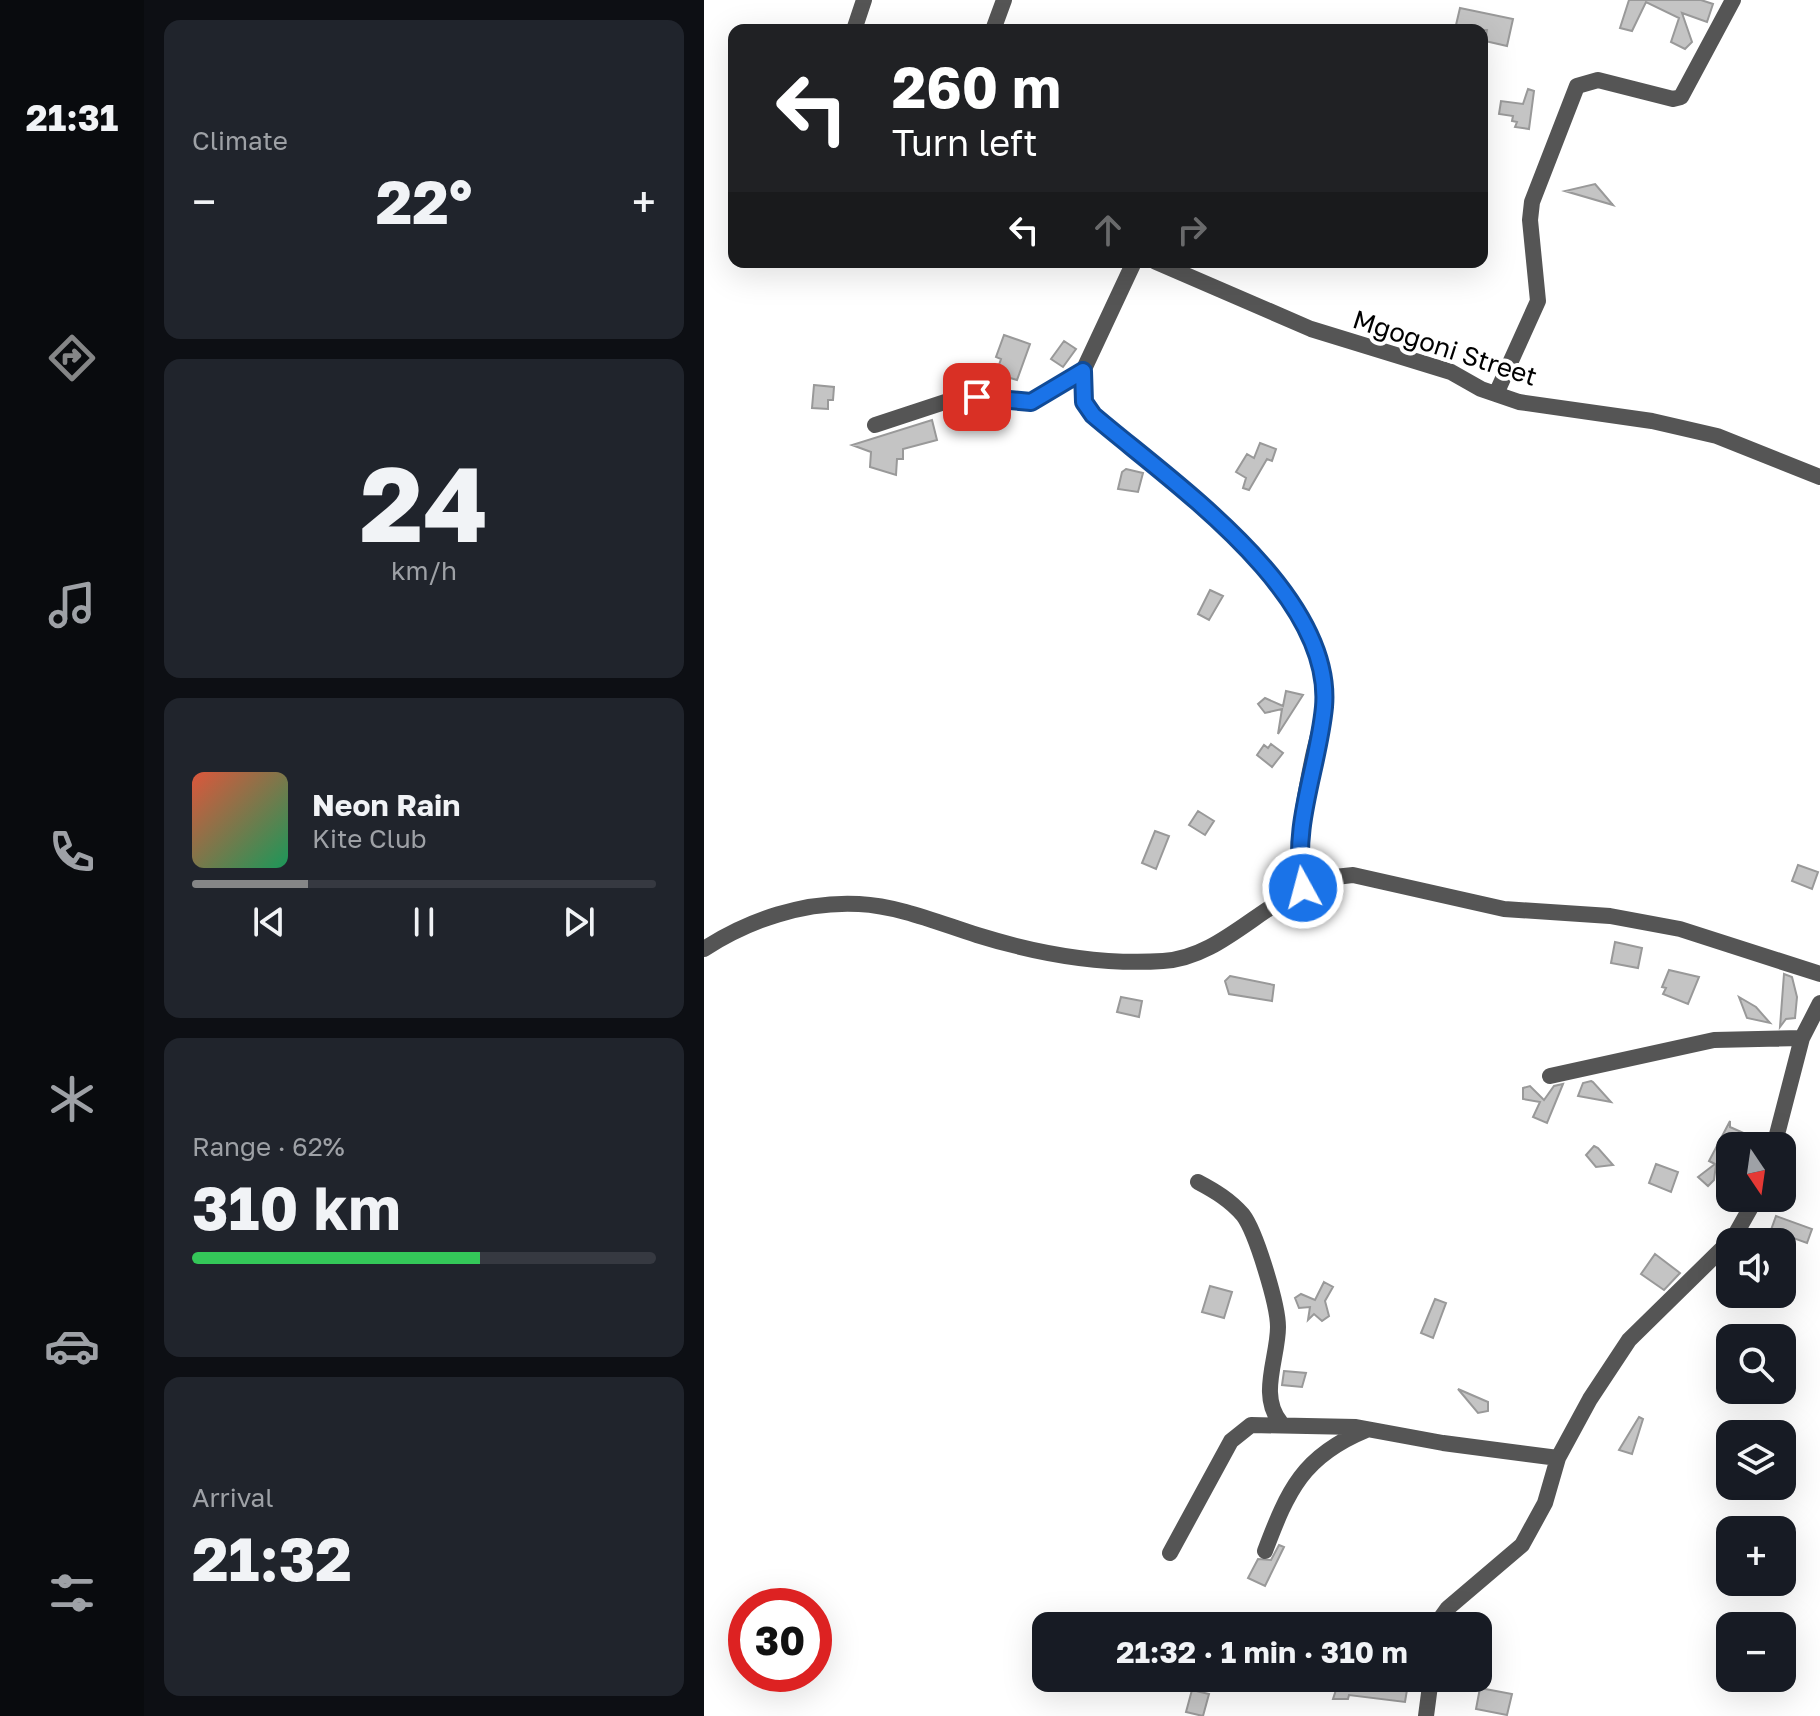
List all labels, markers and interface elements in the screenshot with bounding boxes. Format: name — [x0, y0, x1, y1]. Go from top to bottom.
text: 260 m — [892, 53, 1061, 120]
icon: left — [760, 56, 864, 160]
text: 21:31 — [26, 96, 118, 139]
text: Turn left — [892, 121, 1038, 164]
text: Climate — [192, 125, 288, 156]
text: 22° — [376, 165, 472, 237]
text: − — [192, 175, 216, 228]
text: + — [632, 175, 656, 228]
icon: left — [1002, 208, 1046, 252]
icon: ahead — [1086, 208, 1130, 252]
icon: right — [1170, 208, 1214, 252]
street label: Mgogoni Street — [1349, 303, 1541, 392]
icon: directions — [44, 330, 100, 386]
pin — [943, 363, 1011, 431]
icon: arrive — [955, 375, 999, 419]
text: 24 — [360, 440, 488, 565]
text: km/h — [391, 555, 457, 586]
icon: music — [44, 577, 100, 633]
text: Neon Rain — [312, 787, 460, 823]
text: Kite Club — [312, 823, 427, 854]
icon: phone — [44, 824, 100, 880]
position arrow — [1261, 846, 1345, 930]
icon: previous — [247, 900, 291, 944]
icon: pause — [402, 900, 446, 944]
icon: next — [557, 900, 601, 944]
icon: climate — [44, 1071, 100, 1127]
text: Range · 62% — [192, 1131, 345, 1162]
north arrow — [1716, 1132, 1796, 1212]
map controls — [1716, 1132, 1796, 1692]
text: 310 km — [192, 1171, 401, 1243]
button: sound — [1716, 1228, 1796, 1308]
icon: car — [44, 1318, 100, 1374]
button: search — [1716, 1324, 1796, 1404]
button: layers — [1716, 1420, 1796, 1500]
text: Arrival — [192, 1482, 273, 1513]
button: + — [1716, 1516, 1796, 1596]
text: 21:32 — [192, 1522, 352, 1594]
icon: filters — [44, 1565, 100, 1621]
speed limit sign: 30 — [728, 1588, 832, 1692]
button: − — [1716, 1612, 1796, 1692]
text: 21:32 · 1 min · 310 m — [1116, 1634, 1408, 1670]

